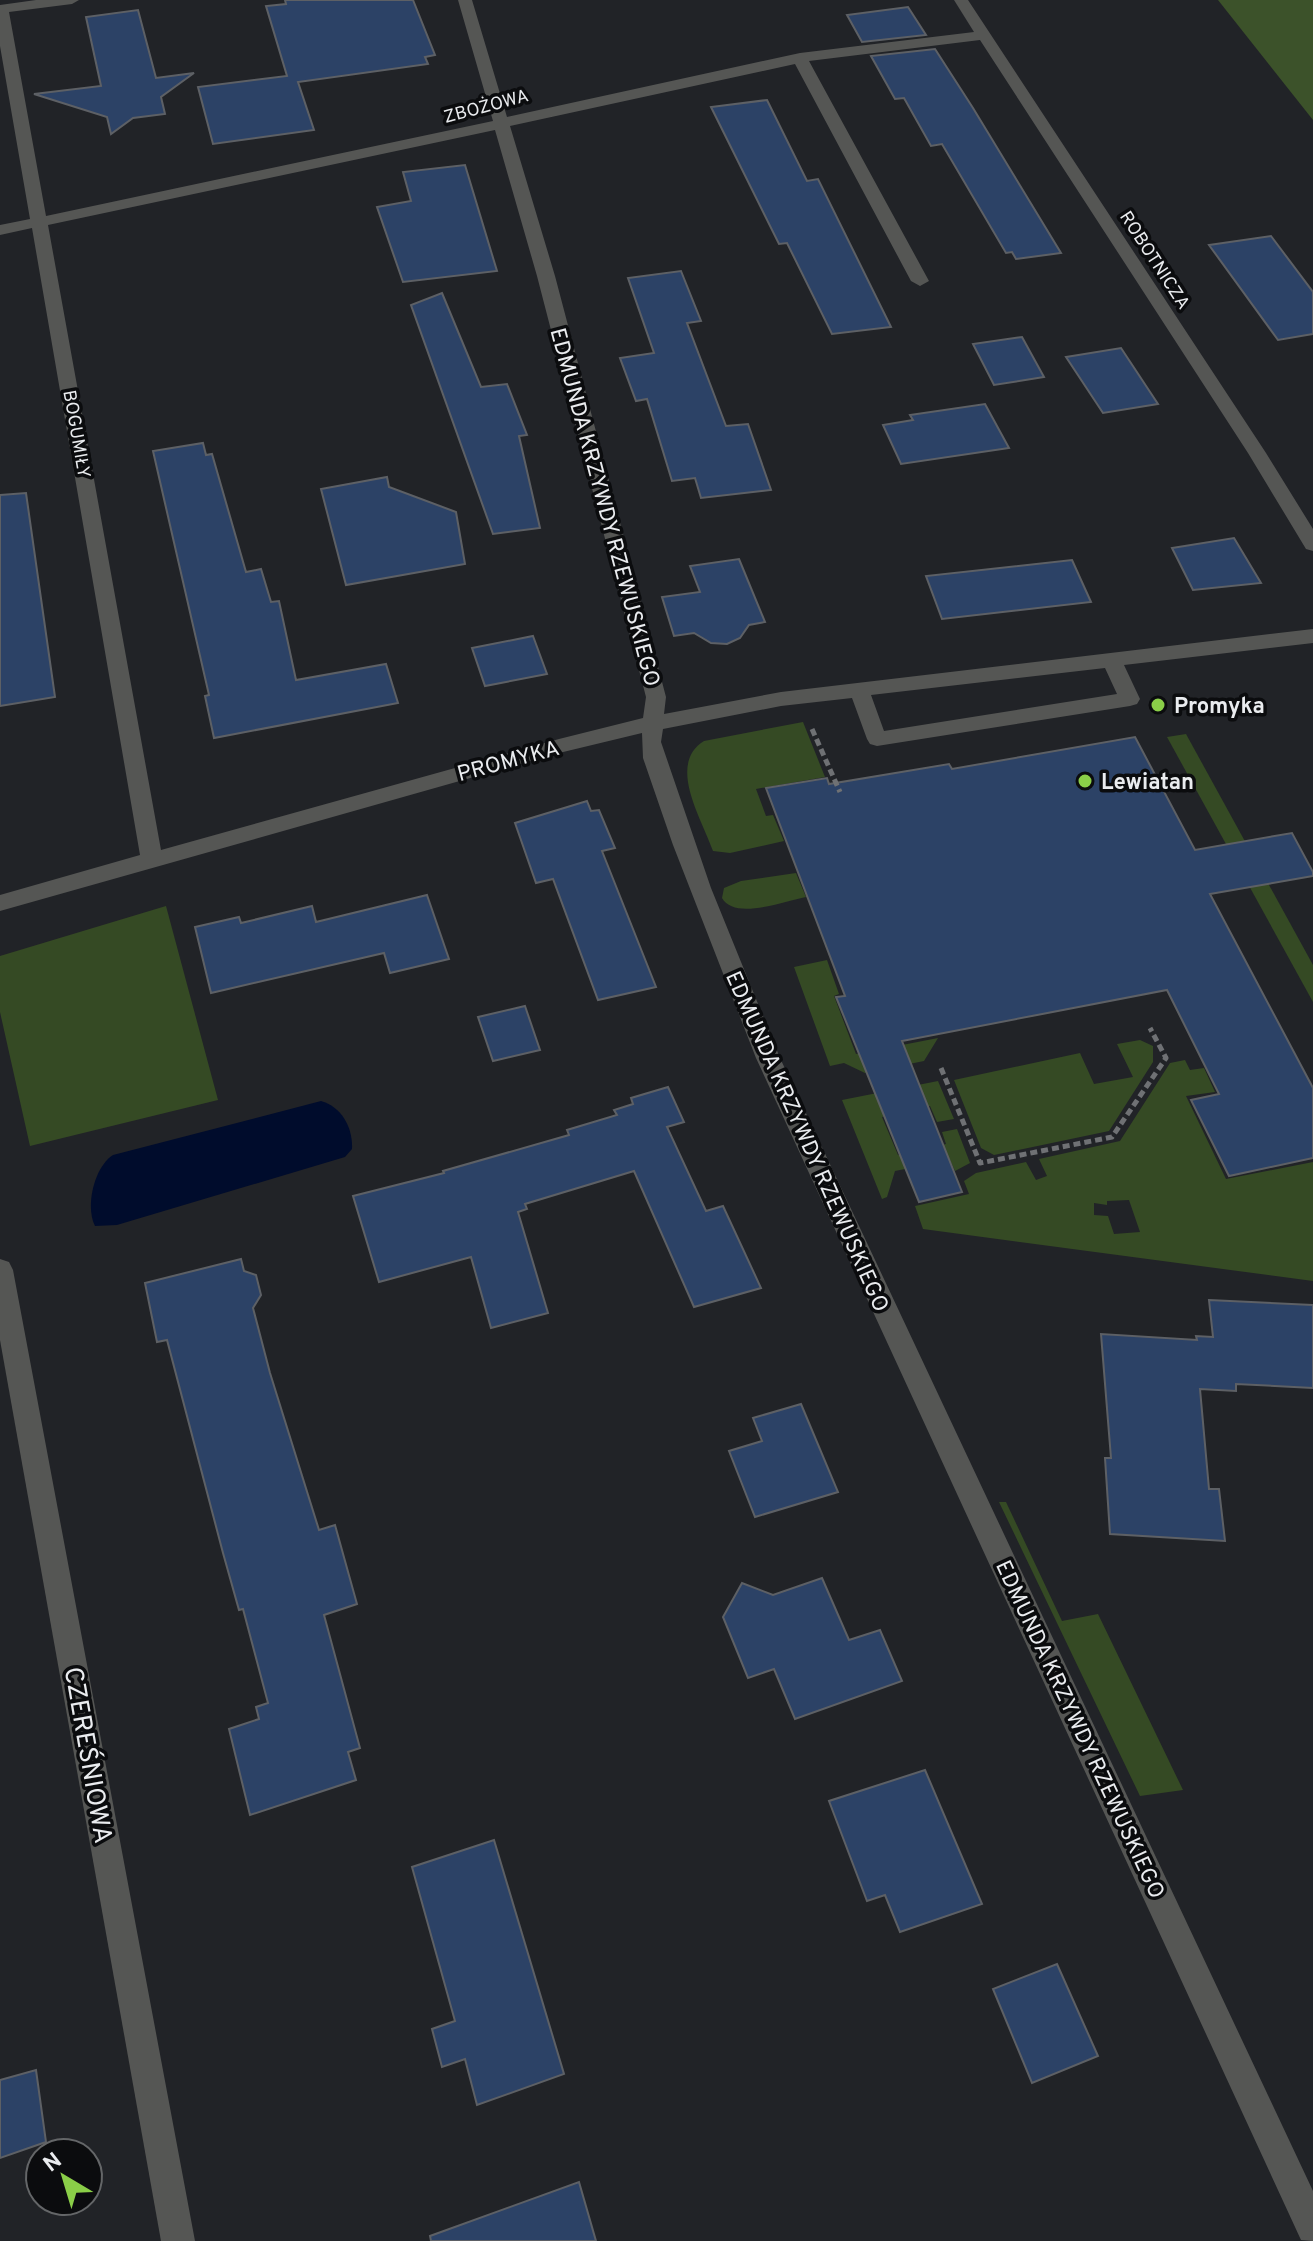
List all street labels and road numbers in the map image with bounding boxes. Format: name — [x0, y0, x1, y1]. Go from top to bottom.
street label: ZBOŻOWA — [441, 83, 531, 130]
street label: ROBOTNICZA — [1113, 207, 1194, 314]
street label: EDMUNDA KRZYWDY RZEWUSKIEGO — [543, 325, 665, 690]
street label: BOGUMIŁY — [56, 388, 95, 480]
street label: PROMYKA — [455, 736, 563, 789]
street label: EDMUNDA KRZYWDY RZEWUSKIEGO — [718, 967, 893, 1317]
street label: EDMUNDA KRZYWDY RZEWUSKIEGO — [988, 1557, 1169, 1904]
street label: CZEREŚNIOWA — [55, 1664, 120, 1846]

